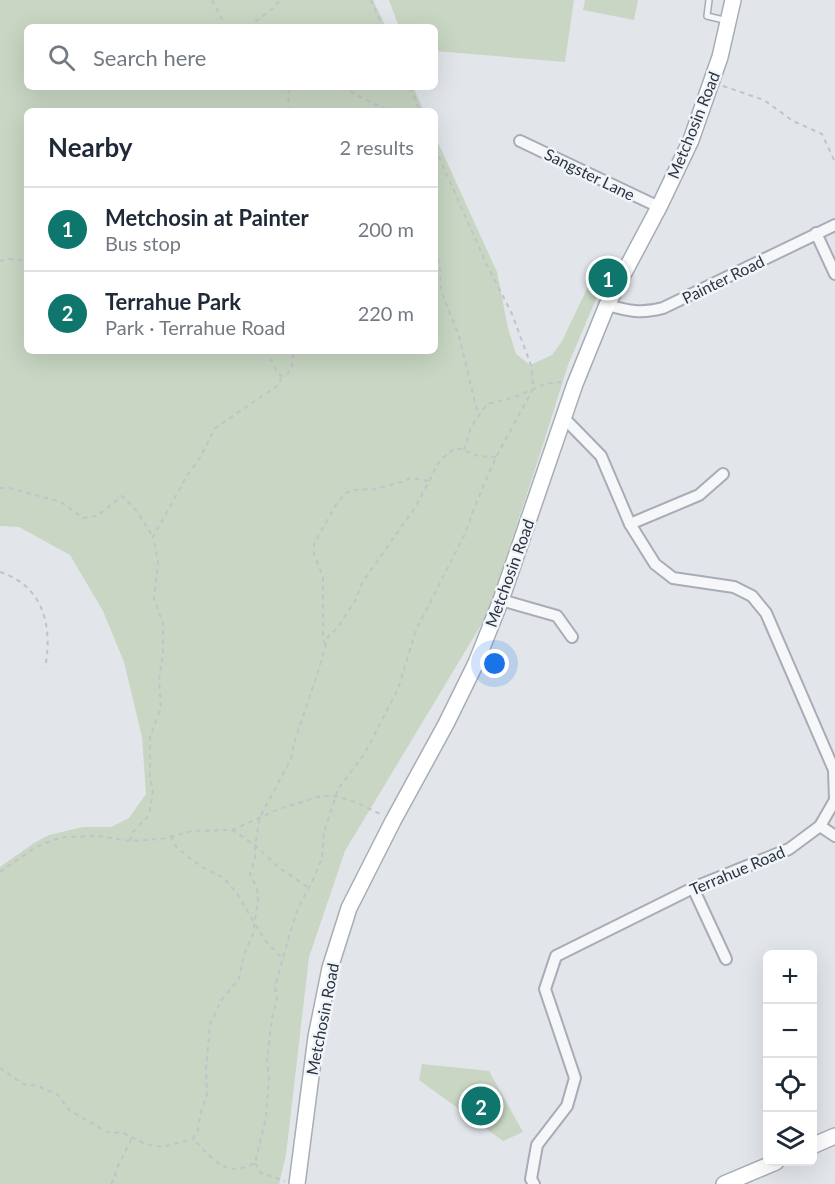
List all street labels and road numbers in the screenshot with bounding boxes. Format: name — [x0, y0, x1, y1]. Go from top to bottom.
street label: Metchosin Road — [663, 69, 723, 181]
street label: Sangster Lane — [542, 144, 638, 204]
street label: Painter Road — [679, 251, 767, 307]
street label: Metchosin Road — [481, 516, 537, 630]
street label: Terrahue Road — [687, 841, 787, 899]
street label: Metchosin Road — [302, 961, 342, 1077]

